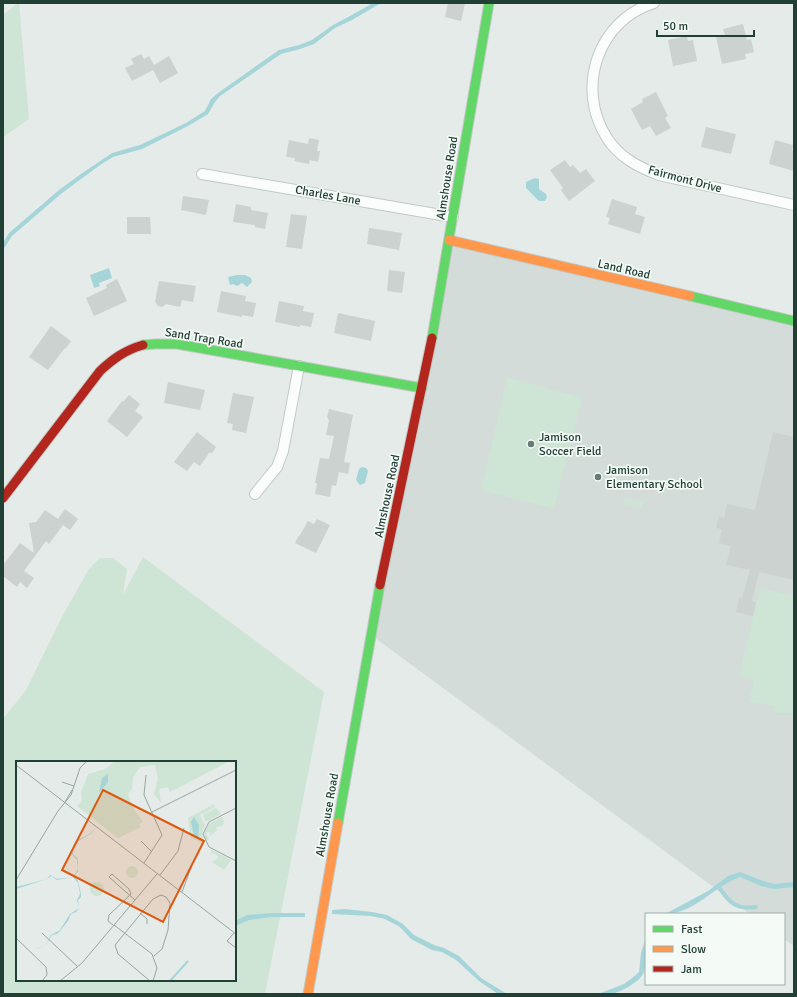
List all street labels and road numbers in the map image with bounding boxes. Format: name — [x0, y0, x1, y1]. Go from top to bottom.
street label: Almshouse Road — [433, 135, 462, 221]
street label: Fairmont Drive — [646, 162, 723, 197]
street label: Charles Lane — [294, 182, 362, 209]
street label: Land Road — [596, 256, 652, 283]
street label: Sand Trap Road — [164, 325, 244, 352]
street label: Almshouse Road — [371, 453, 404, 539]
street label: Almshouse Road — [313, 772, 342, 858]

